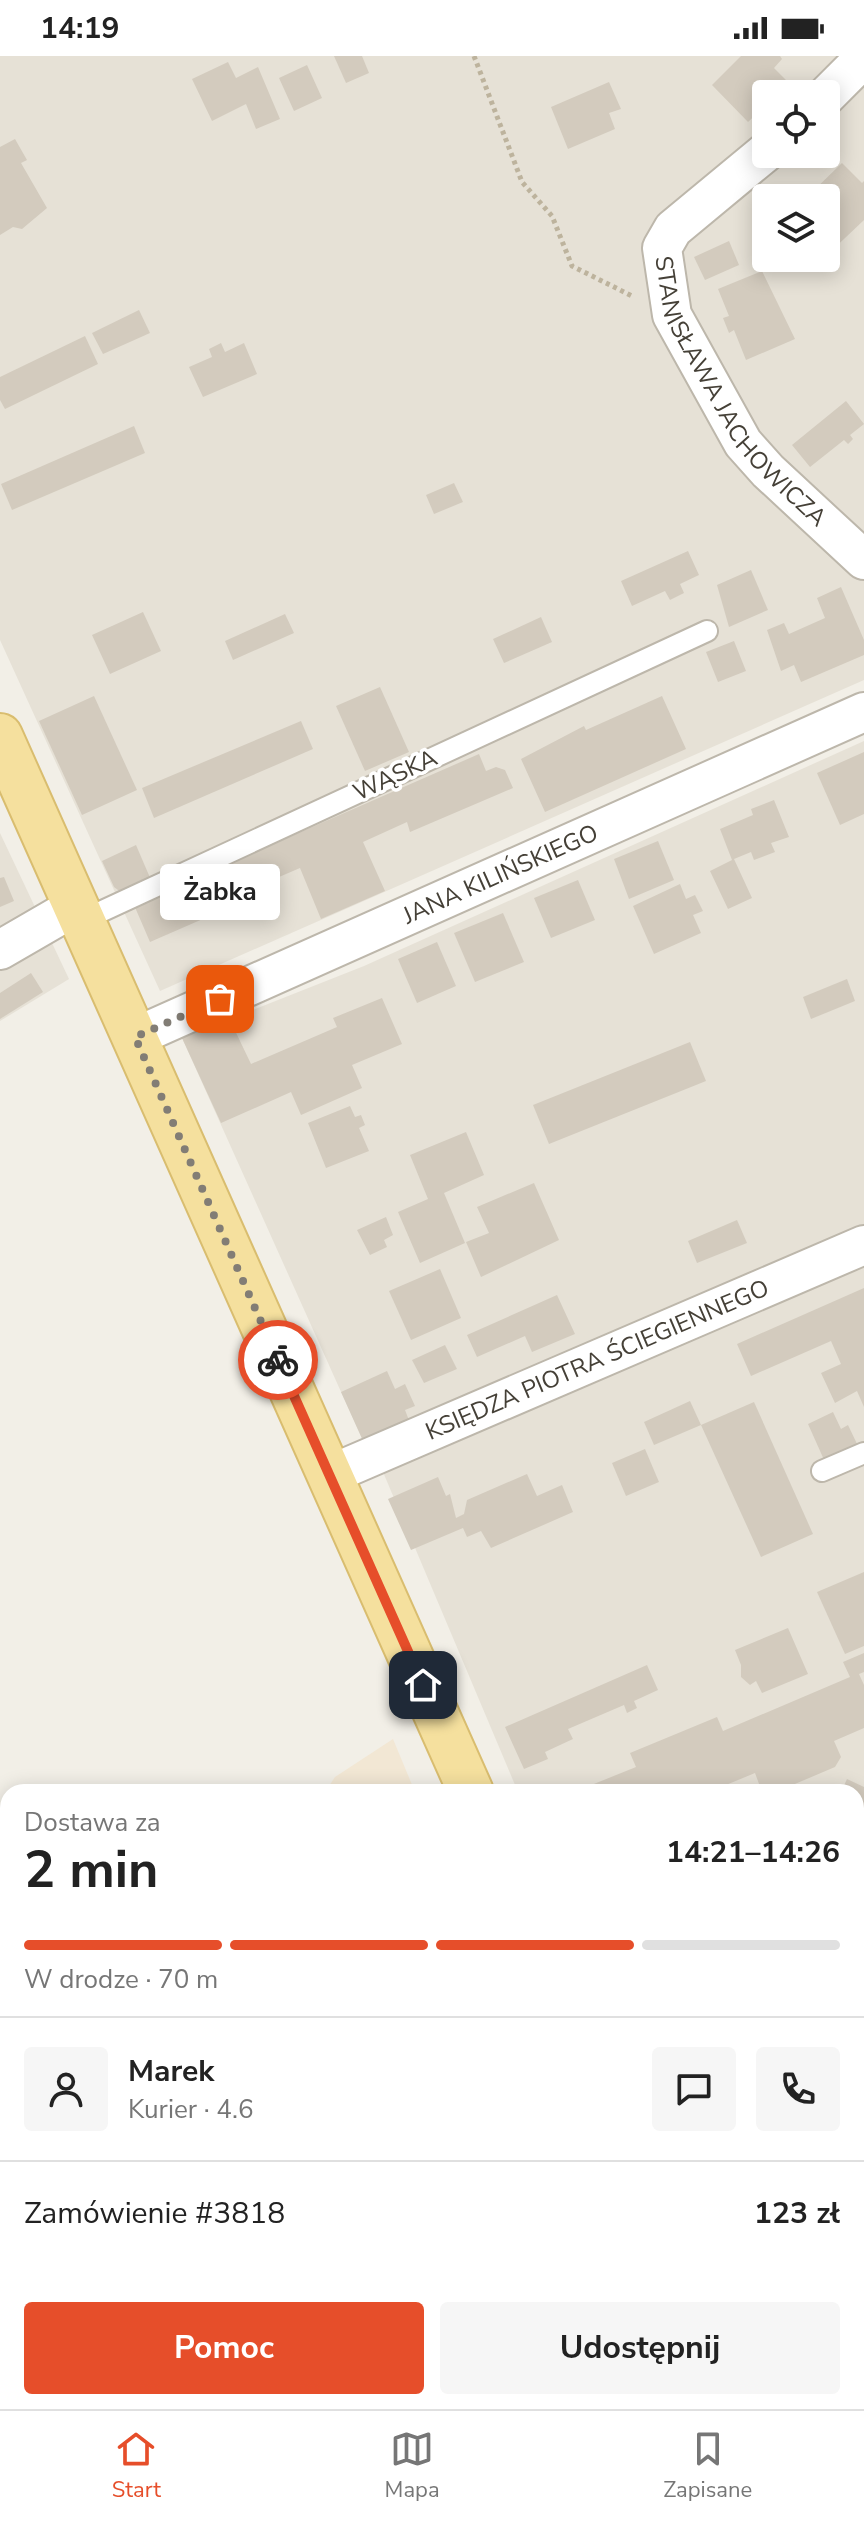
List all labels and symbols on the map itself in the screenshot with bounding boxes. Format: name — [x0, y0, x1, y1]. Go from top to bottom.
street label: STANISŁAWA JACHOWICZA — [647, 254, 834, 534]
street label: WĄSKA — [348, 741, 443, 808]
street label: JANA KILIŃSKIEGO — [397, 817, 603, 932]
callout: Żabka — [160, 863, 280, 919]
pin — [186, 965, 254, 1033]
street label: KSIĘDZA PIOTRA ŚCIEGIENNEGO — [421, 1272, 774, 1448]
courier — [238, 1320, 318, 1400]
pin — [389, 1651, 457, 1719]

